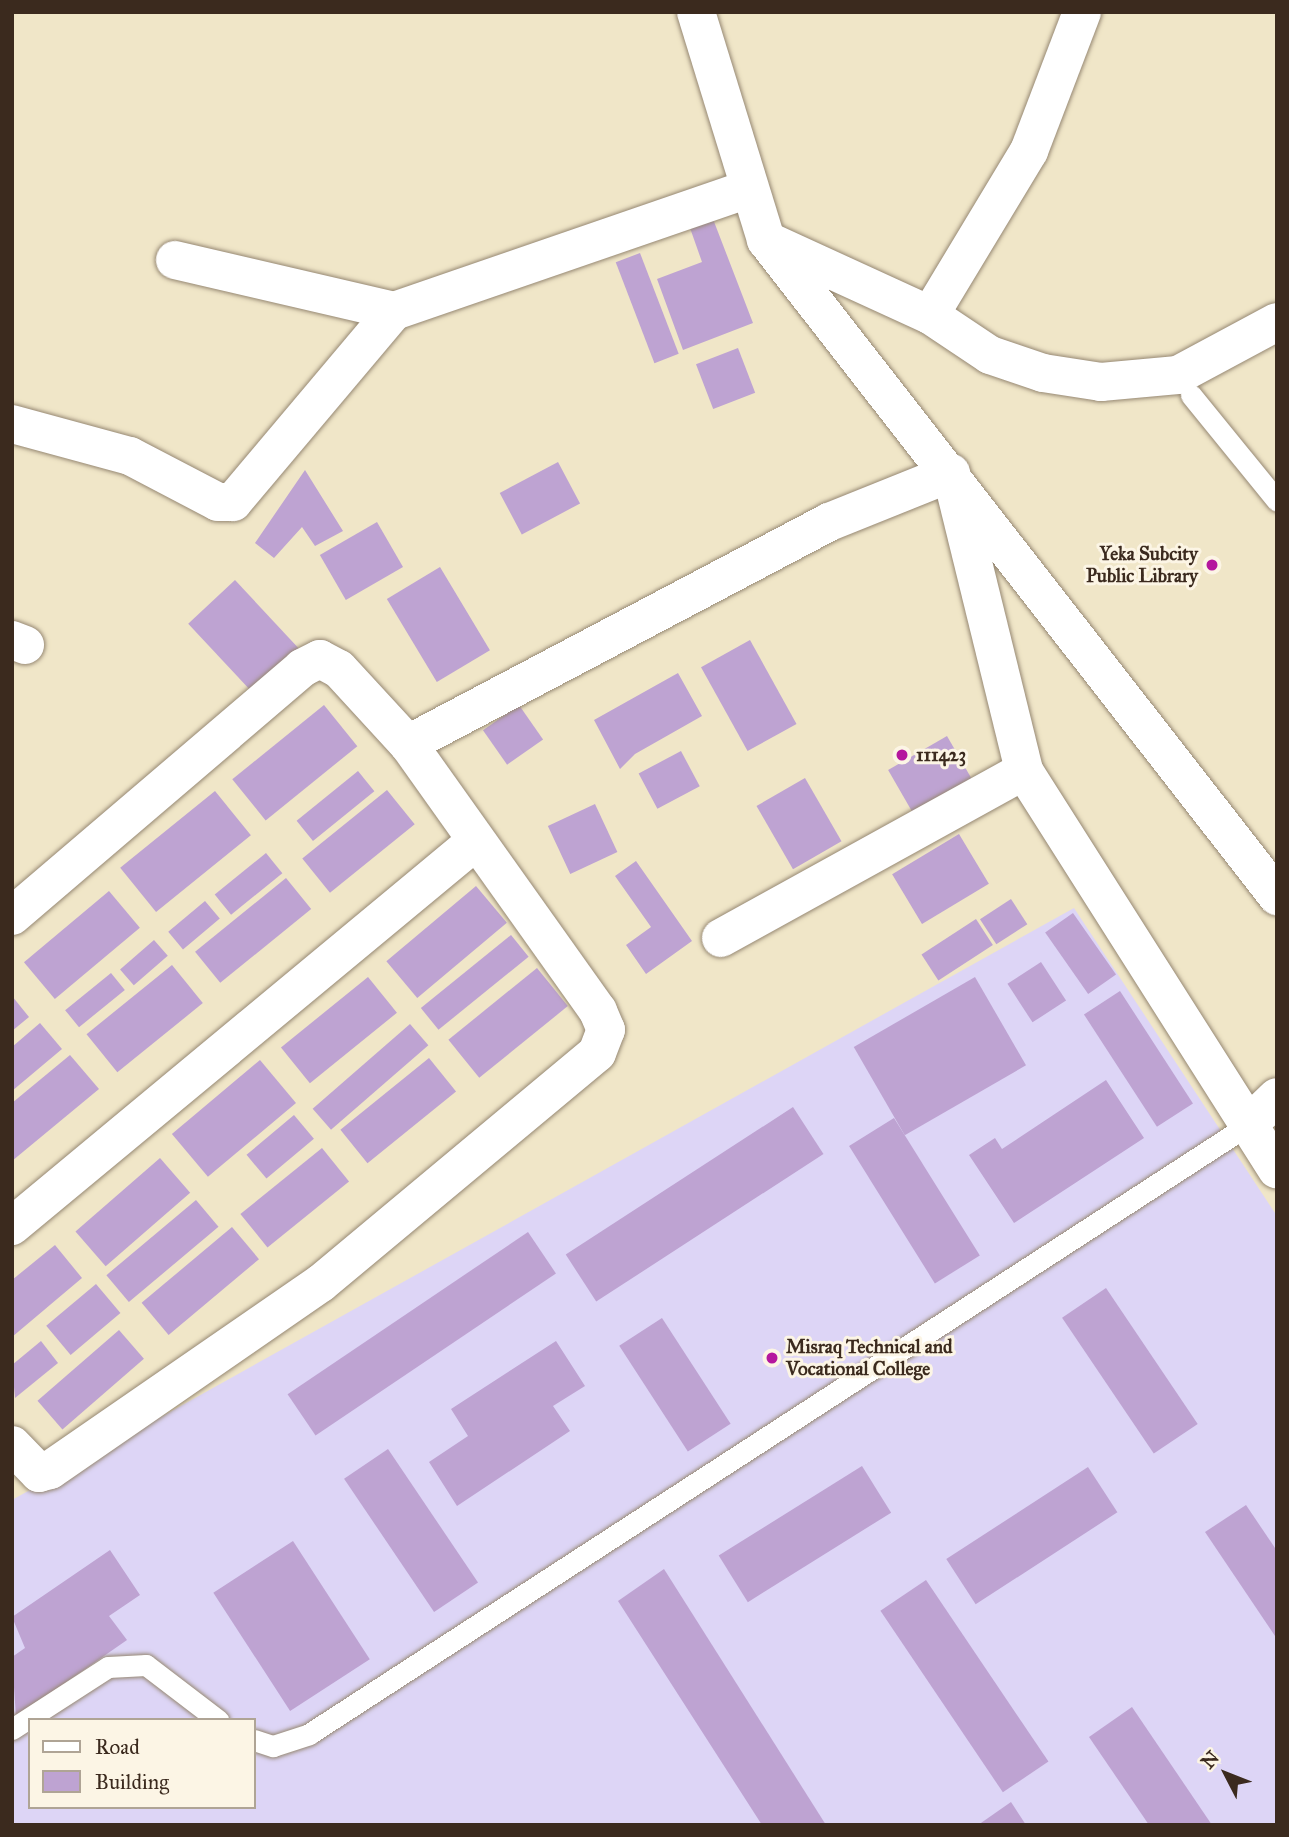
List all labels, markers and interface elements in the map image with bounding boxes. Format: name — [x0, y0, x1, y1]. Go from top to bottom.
place label: Yeka Subcity Public Library — [1086, 543, 1198, 587]
marker: Yeka Subcity Public Library — [1204, 557, 1220, 573]
place label: 111423 — [916, 744, 966, 766]
marker: 111423 — [894, 747, 910, 763]
place label: Misraq Technical and Vocational College — [786, 1336, 953, 1380]
marker: Misraq Technical and Vocational College — [764, 1350, 780, 1366]
legend — [28, 1718, 256, 1809]
text: Road — [95, 1734, 140, 1760]
north arrow — [1191, 1739, 1261, 1809]
text: N — [1196, 1746, 1224, 1773]
text: Building — [95, 1769, 169, 1795]

